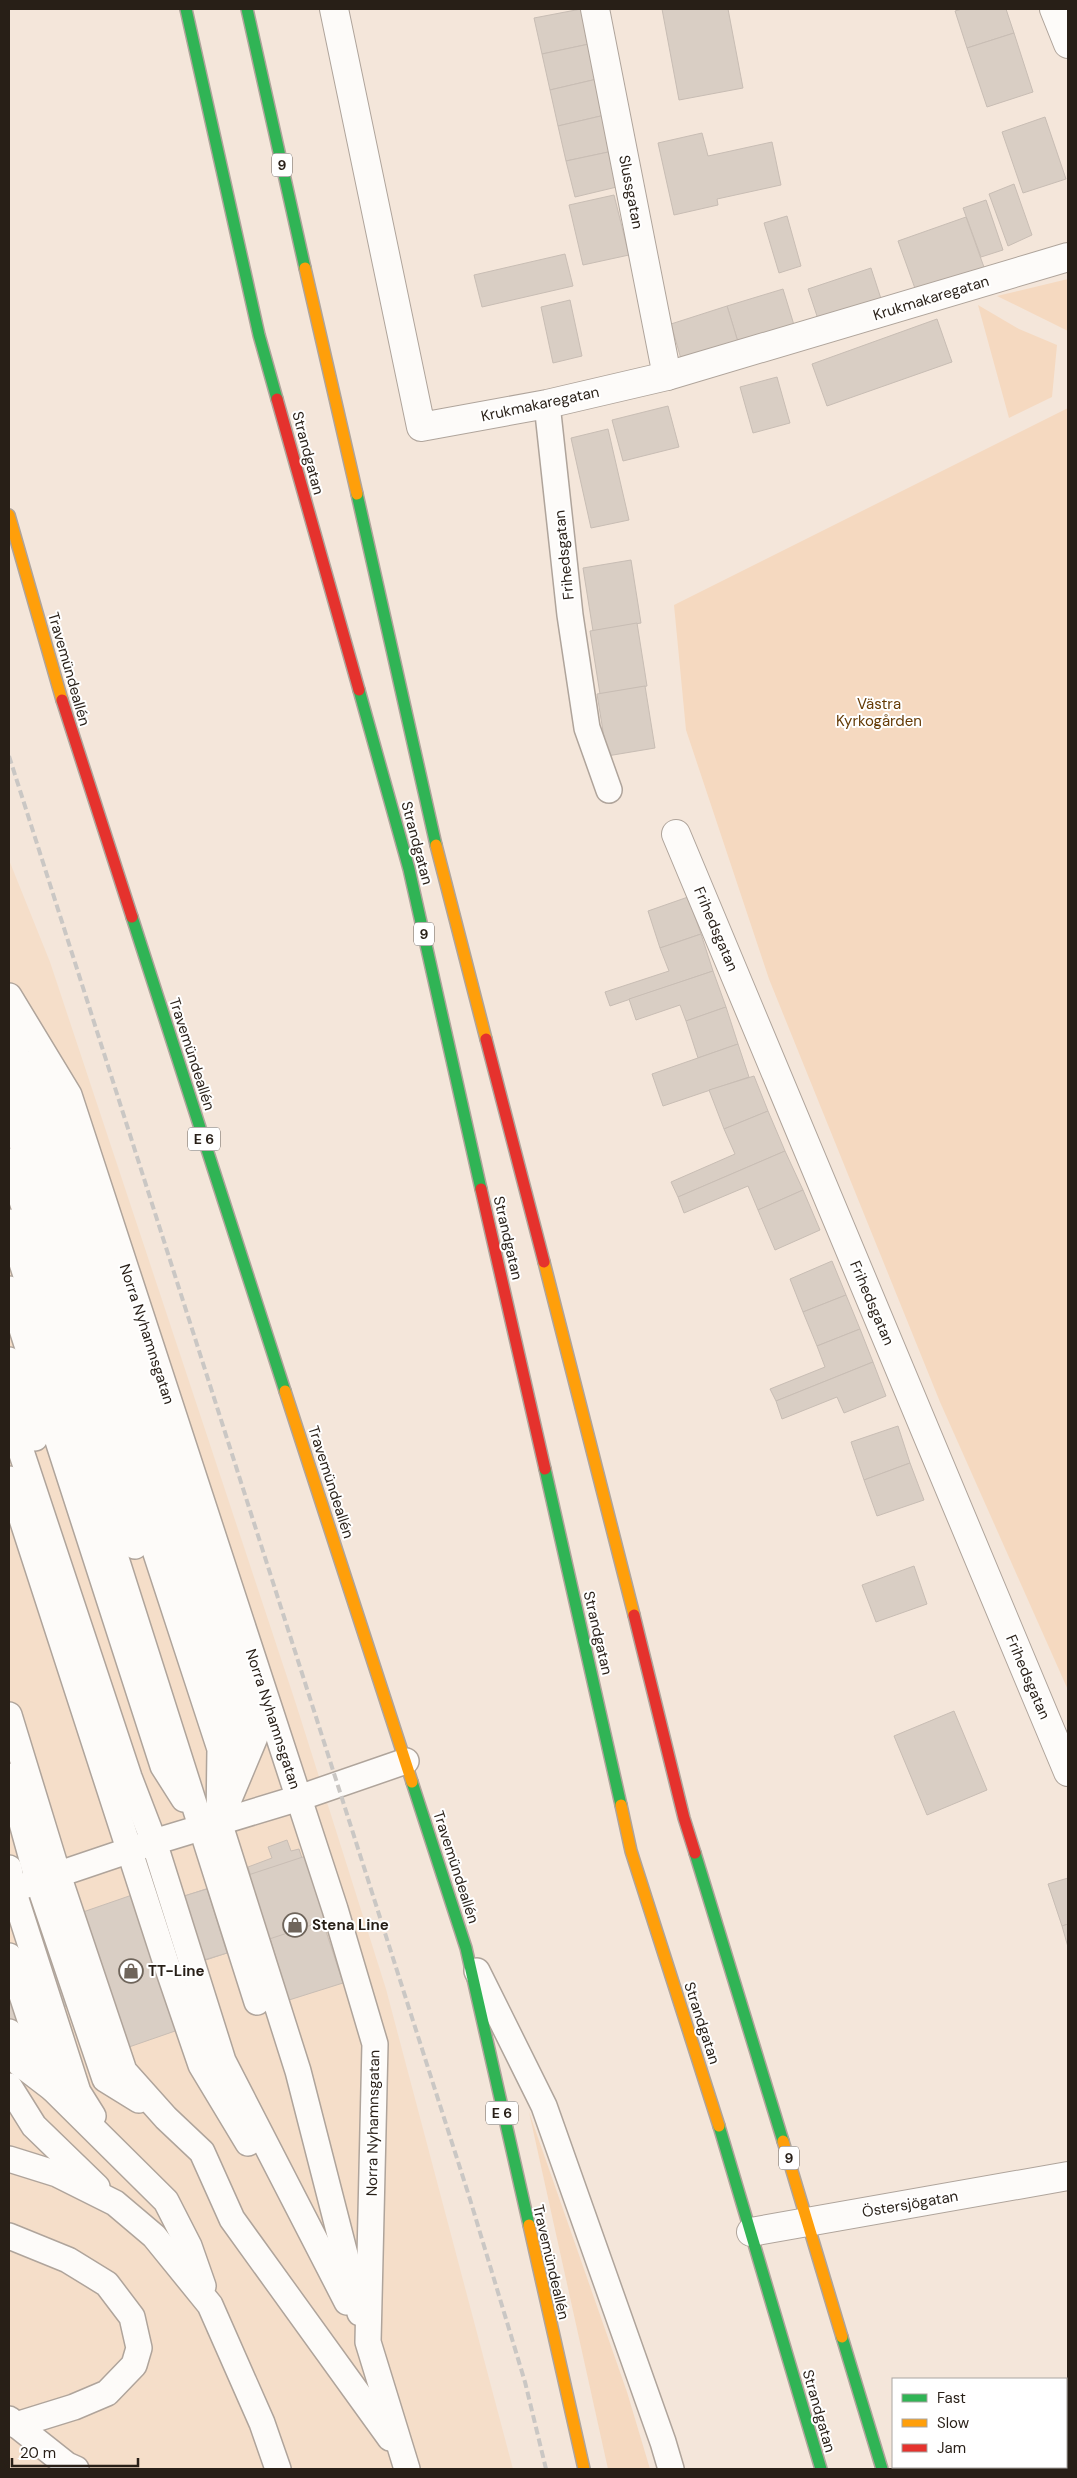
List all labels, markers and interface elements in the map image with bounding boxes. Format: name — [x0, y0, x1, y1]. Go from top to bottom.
street label: Slussgatan — [614, 153, 648, 231]
road number: 9 — [272, 154, 292, 176]
street label: Krukmakaregatan — [871, 271, 991, 325]
street label: Krukmakaregatan — [479, 382, 601, 426]
street label: Strandgatan — [287, 409, 329, 497]
street label: Frihedsgatan — [549, 509, 579, 601]
street label: Travemündeallén — [43, 610, 95, 728]
park label: Västra Kyrkogården — [836, 694, 922, 731]
street label: Strandgatan — [396, 799, 438, 887]
street label: Frihedsgatan — [689, 884, 743, 974]
road number: 9 — [414, 922, 434, 946]
street label: Travemündeallén — [164, 995, 220, 1113]
road number: E 6 — [188, 1128, 220, 1150]
street label: Strandgatan — [489, 1194, 527, 1282]
street label: Frihedsgatan — [845, 1258, 899, 1348]
street label: Norra Nyhamnsgatan — [115, 1261, 179, 1407]
street label: Travemündeallén — [303, 1423, 359, 1541]
street label: Strandgatan — [579, 1589, 617, 1677]
street label: Frihedsgatan — [1001, 1632, 1055, 1722]
street label: Norra Nyhamnsgatan — [241, 1646, 305, 1792]
street label: Travemündeallén — [428, 1808, 484, 1926]
shop icon: Stena Line — [282, 1912, 308, 1938]
place label: Stena Line — [312, 1915, 389, 1935]
shop icon: TT-Line — [118, 1958, 144, 1984]
place label: TT-Line — [148, 1961, 205, 1981]
street label: Strandgatan — [679, 1979, 725, 2067]
street label: Norra Nyhamnsgatan — [362, 2050, 384, 2196]
road number: E 6 — [486, 2102, 518, 2124]
road number: 9 — [779, 2146, 799, 2170]
street label: Östersjögatan — [860, 2186, 960, 2222]
street label: Travemündeallén — [528, 2202, 574, 2322]
street label: Strandgatan — [798, 2367, 840, 2455]
legend — [892, 2378, 1067, 2468]
text: Fast — [937, 2388, 966, 2408]
text: Slow — [937, 2413, 970, 2433]
scale bar — [12, 2436, 139, 2468]
text: Jam — [937, 2438, 966, 2458]
text: 20 m — [20, 2443, 56, 2463]

